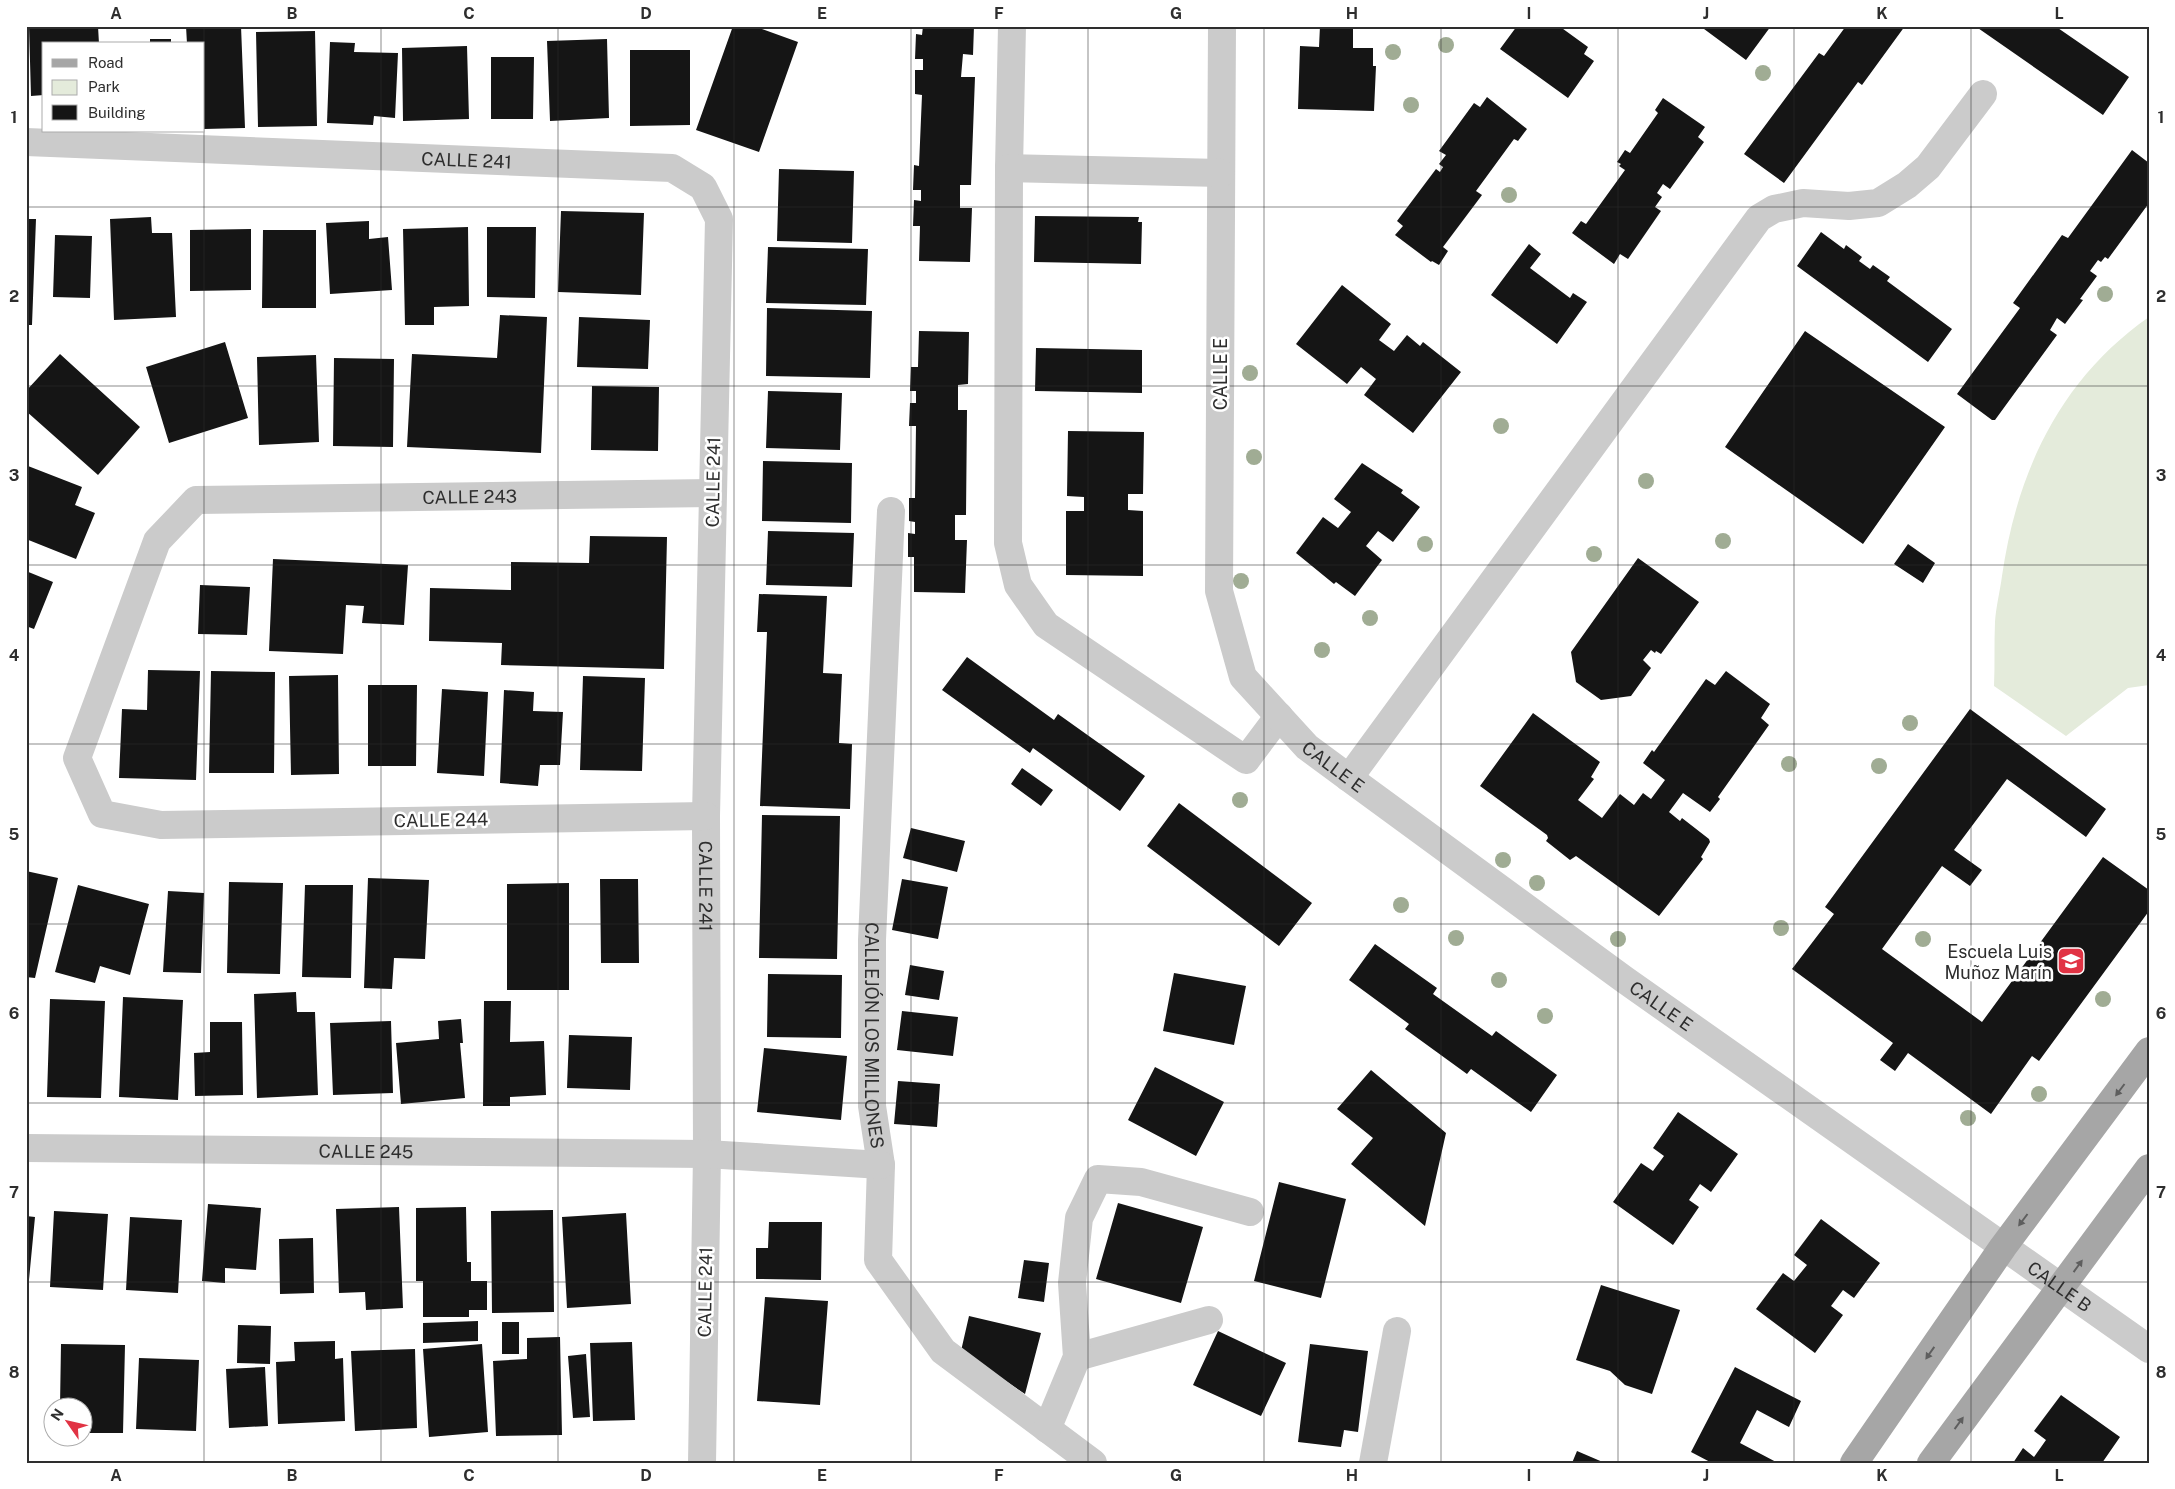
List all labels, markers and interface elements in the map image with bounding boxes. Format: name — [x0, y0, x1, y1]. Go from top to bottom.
text: A — [110, 4, 122, 23]
text: B — [287, 4, 298, 23]
text: C — [463, 4, 475, 23]
text: D — [640, 4, 652, 23]
text: E — [817, 4, 827, 23]
text: F — [994, 4, 1004, 23]
text: G — [1170, 4, 1182, 23]
text: H — [1346, 4, 1358, 23]
text: I — [1527, 4, 1531, 23]
text: J — [1703, 4, 1709, 23]
text: K — [1876, 4, 1888, 23]
text: L — [2054, 4, 2064, 23]
legend — [42, 42, 205, 132]
text: Road — [88, 54, 124, 71]
text: Park — [88, 78, 120, 95]
text: Building — [88, 104, 146, 121]
text: 1 — [11, 108, 17, 127]
text: 1 — [2158, 108, 2164, 127]
street label: CALLE 241 — [421, 147, 512, 172]
text: 2 — [9, 287, 19, 306]
text: 2 — [2156, 287, 2166, 306]
street label: CALLE E — [1210, 338, 1231, 410]
street label: CALLE 241 — [702, 437, 724, 527]
text: 3 — [9, 466, 19, 485]
text: 3 — [2156, 466, 2166, 485]
street label: CALLE 243 — [422, 485, 517, 507]
text: 4 — [9, 646, 20, 665]
text: 4 — [2156, 646, 2167, 665]
street label: CALLE E — [1298, 737, 1369, 796]
street label: CALLE 244 — [394, 809, 488, 831]
text: 5 — [9, 825, 20, 844]
text: 5 — [2156, 825, 2167, 844]
street label: CALLE 241 — [696, 841, 717, 932]
street label: CALLEJÓN LOS MILLONES — [862, 922, 889, 1150]
place label: Escuela Luis Muñoz Marín — [1944, 941, 2052, 983]
school or university icon: Escuela Luis Muñoz Marín — [2056, 946, 2086, 976]
street label: CALLE E — [1626, 976, 1697, 1035]
text: 6 — [9, 1004, 19, 1023]
text: 6 — [2156, 1004, 2166, 1023]
one-way arrow — [2114, 1083, 2125, 1096]
street label: CALLE 245 — [319, 1140, 413, 1162]
text: 7 — [9, 1183, 19, 1202]
text: 7 — [2156, 1183, 2166, 1202]
one-way arrow — [2018, 1213, 2028, 1227]
street label: CALLE 241 — [694, 1247, 716, 1337]
street label: CALLE B — [2024, 1256, 2096, 1316]
one-way arrow — [2073, 1259, 2083, 1273]
one-way arrow — [1925, 1347, 1935, 1360]
text: 8 — [9, 1363, 20, 1382]
text: 8 — [2156, 1363, 2167, 1382]
north arrow — [42, 1396, 92, 1446]
text: N — [48, 1406, 67, 1424]
one-way arrow — [1954, 1417, 1964, 1430]
text: A — [110, 1466, 122, 1485]
text: B — [287, 1466, 298, 1485]
text: C — [463, 1466, 475, 1485]
text: D — [640, 1466, 652, 1485]
text: E — [817, 1466, 827, 1485]
text: F — [994, 1466, 1004, 1485]
text: G — [1170, 1466, 1182, 1485]
text: H — [1346, 1466, 1358, 1485]
text: I — [1527, 1466, 1531, 1485]
text: J — [1703, 1466, 1709, 1485]
text: K — [1876, 1466, 1888, 1485]
text: L — [2054, 1466, 2064, 1485]

